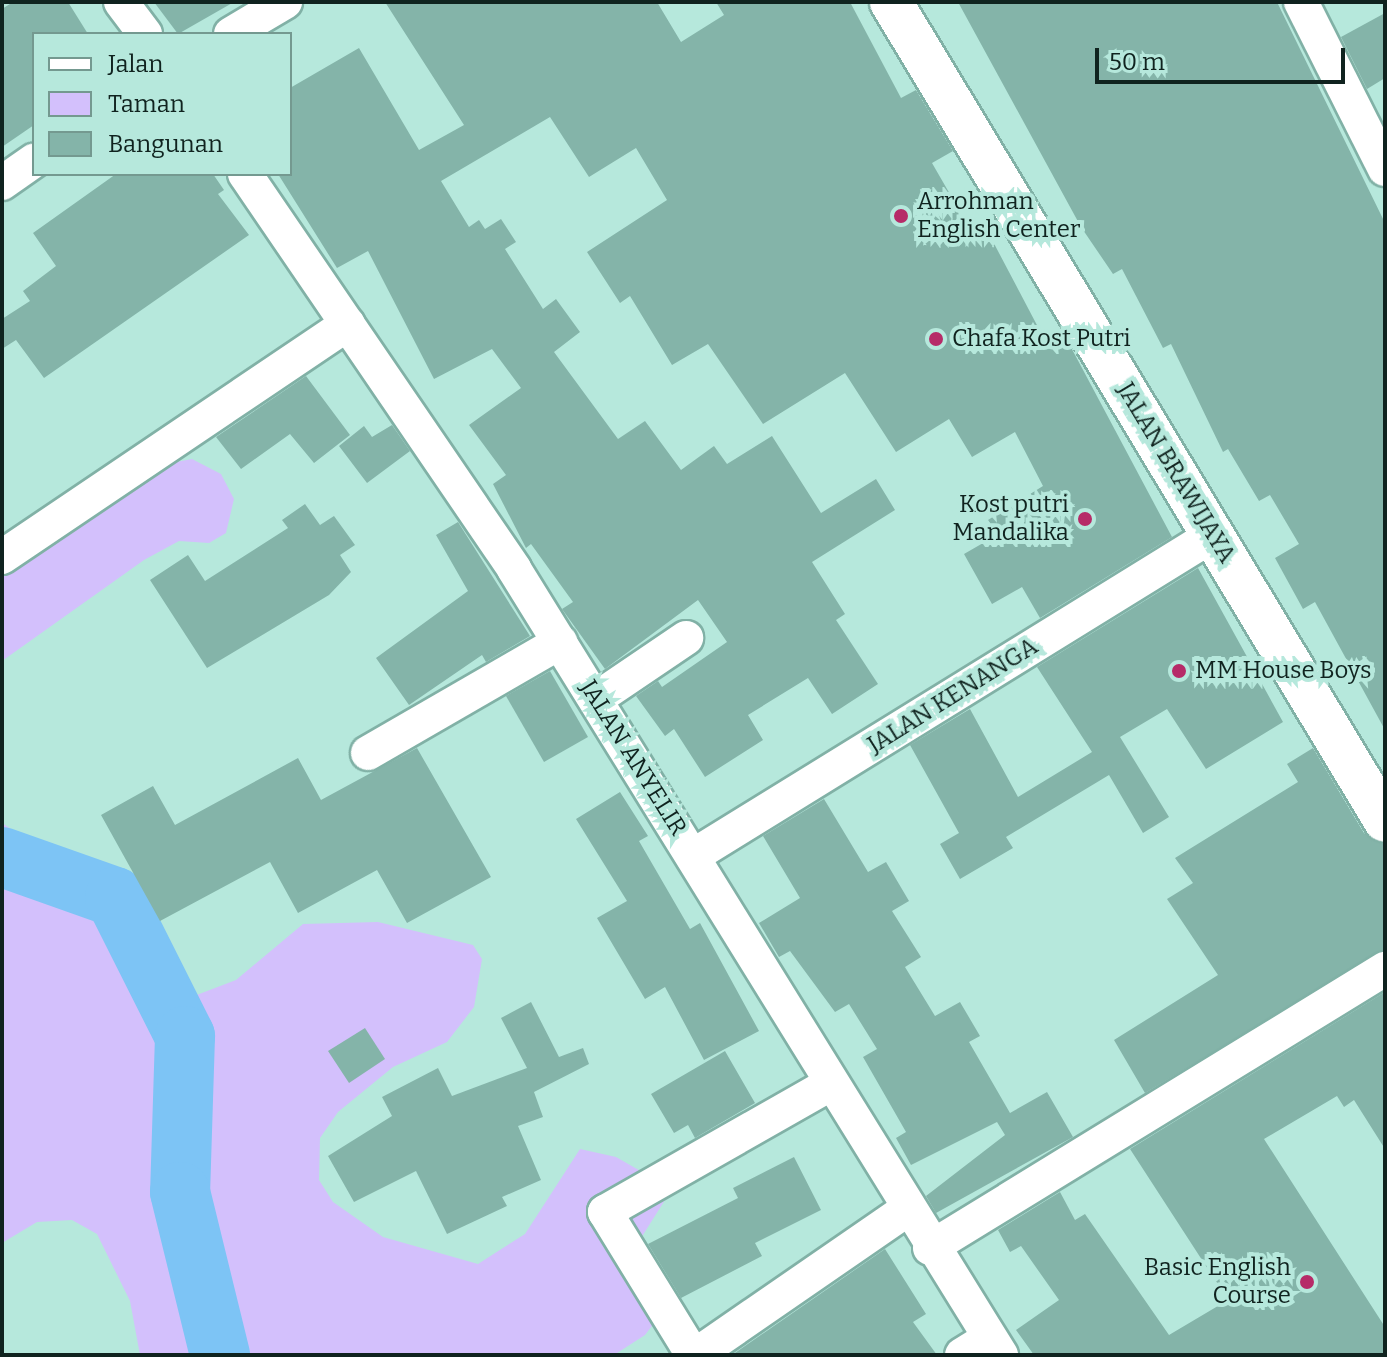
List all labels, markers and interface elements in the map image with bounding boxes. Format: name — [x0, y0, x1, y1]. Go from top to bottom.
legend — [32, 32, 292, 176]
scale bar — [1099, 32, 1349, 82]
text: 50 m — [1109, 48, 1165, 76]
text: Jalan — [108, 50, 163, 78]
text: Taman — [108, 90, 185, 118]
text: Bangunan — [108, 130, 223, 158]
place label: Arrohman English Center — [917, 188, 1080, 244]
marker: Arrohman English Center — [892, 207, 910, 225]
place label: Chafa Kost Putri — [952, 325, 1131, 353]
marker: Chafa Kost Putri — [927, 330, 945, 348]
street label: JALAN BRAWIJAYA — [1111, 378, 1241, 568]
place label: Kost putri Mandalika — [953, 491, 1069, 547]
marker: Kost putri Mandalika — [1076, 510, 1094, 528]
street label: JALAN KENANGA — [863, 632, 1043, 760]
place label: MM House Boys — [1195, 657, 1371, 685]
marker: MM House Boys — [1170, 662, 1188, 680]
street label: JALAN ANYELIR — [574, 675, 692, 841]
place label: Basic English Course — [1144, 1254, 1291, 1310]
marker: Basic English Course — [1298, 1273, 1316, 1291]

